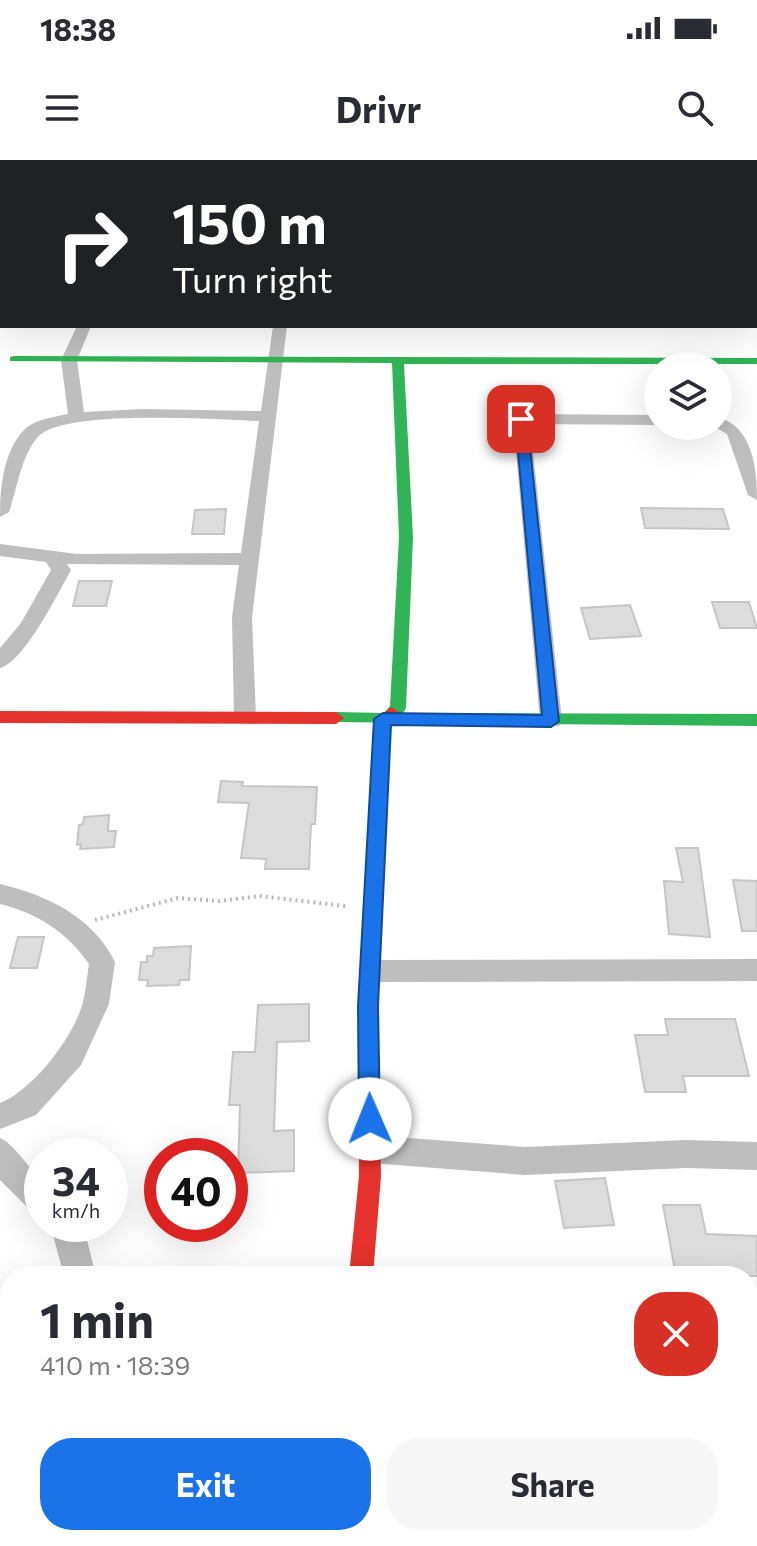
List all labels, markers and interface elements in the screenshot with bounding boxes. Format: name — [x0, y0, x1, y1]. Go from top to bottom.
text: 18:38 — [40, 10, 116, 47]
icon: menu — [40, 86, 84, 130]
text: Drivr — [336, 86, 421, 130]
icon: search — [673, 86, 717, 130]
text: 150 m — [172, 187, 327, 256]
icon: right — [40, 192, 144, 296]
text: Turn right — [172, 256, 333, 300]
map controls — [644, 352, 732, 440]
button: layers — [644, 352, 732, 440]
pin — [487, 385, 555, 453]
icon: arrive — [499, 397, 543, 441]
position arrow — [328, 1077, 412, 1161]
speed limit sign: 40 — [144, 1138, 248, 1242]
text: 34 — [52, 1155, 100, 1204]
text: km/h — [52, 1198, 100, 1222]
text: 1 min — [40, 1289, 154, 1348]
button: close — [634, 1292, 718, 1376]
text: 410 m · 18:39 — [40, 1349, 190, 1380]
button: Exit — [40, 1438, 371, 1530]
button: Share — [387, 1438, 718, 1530]

